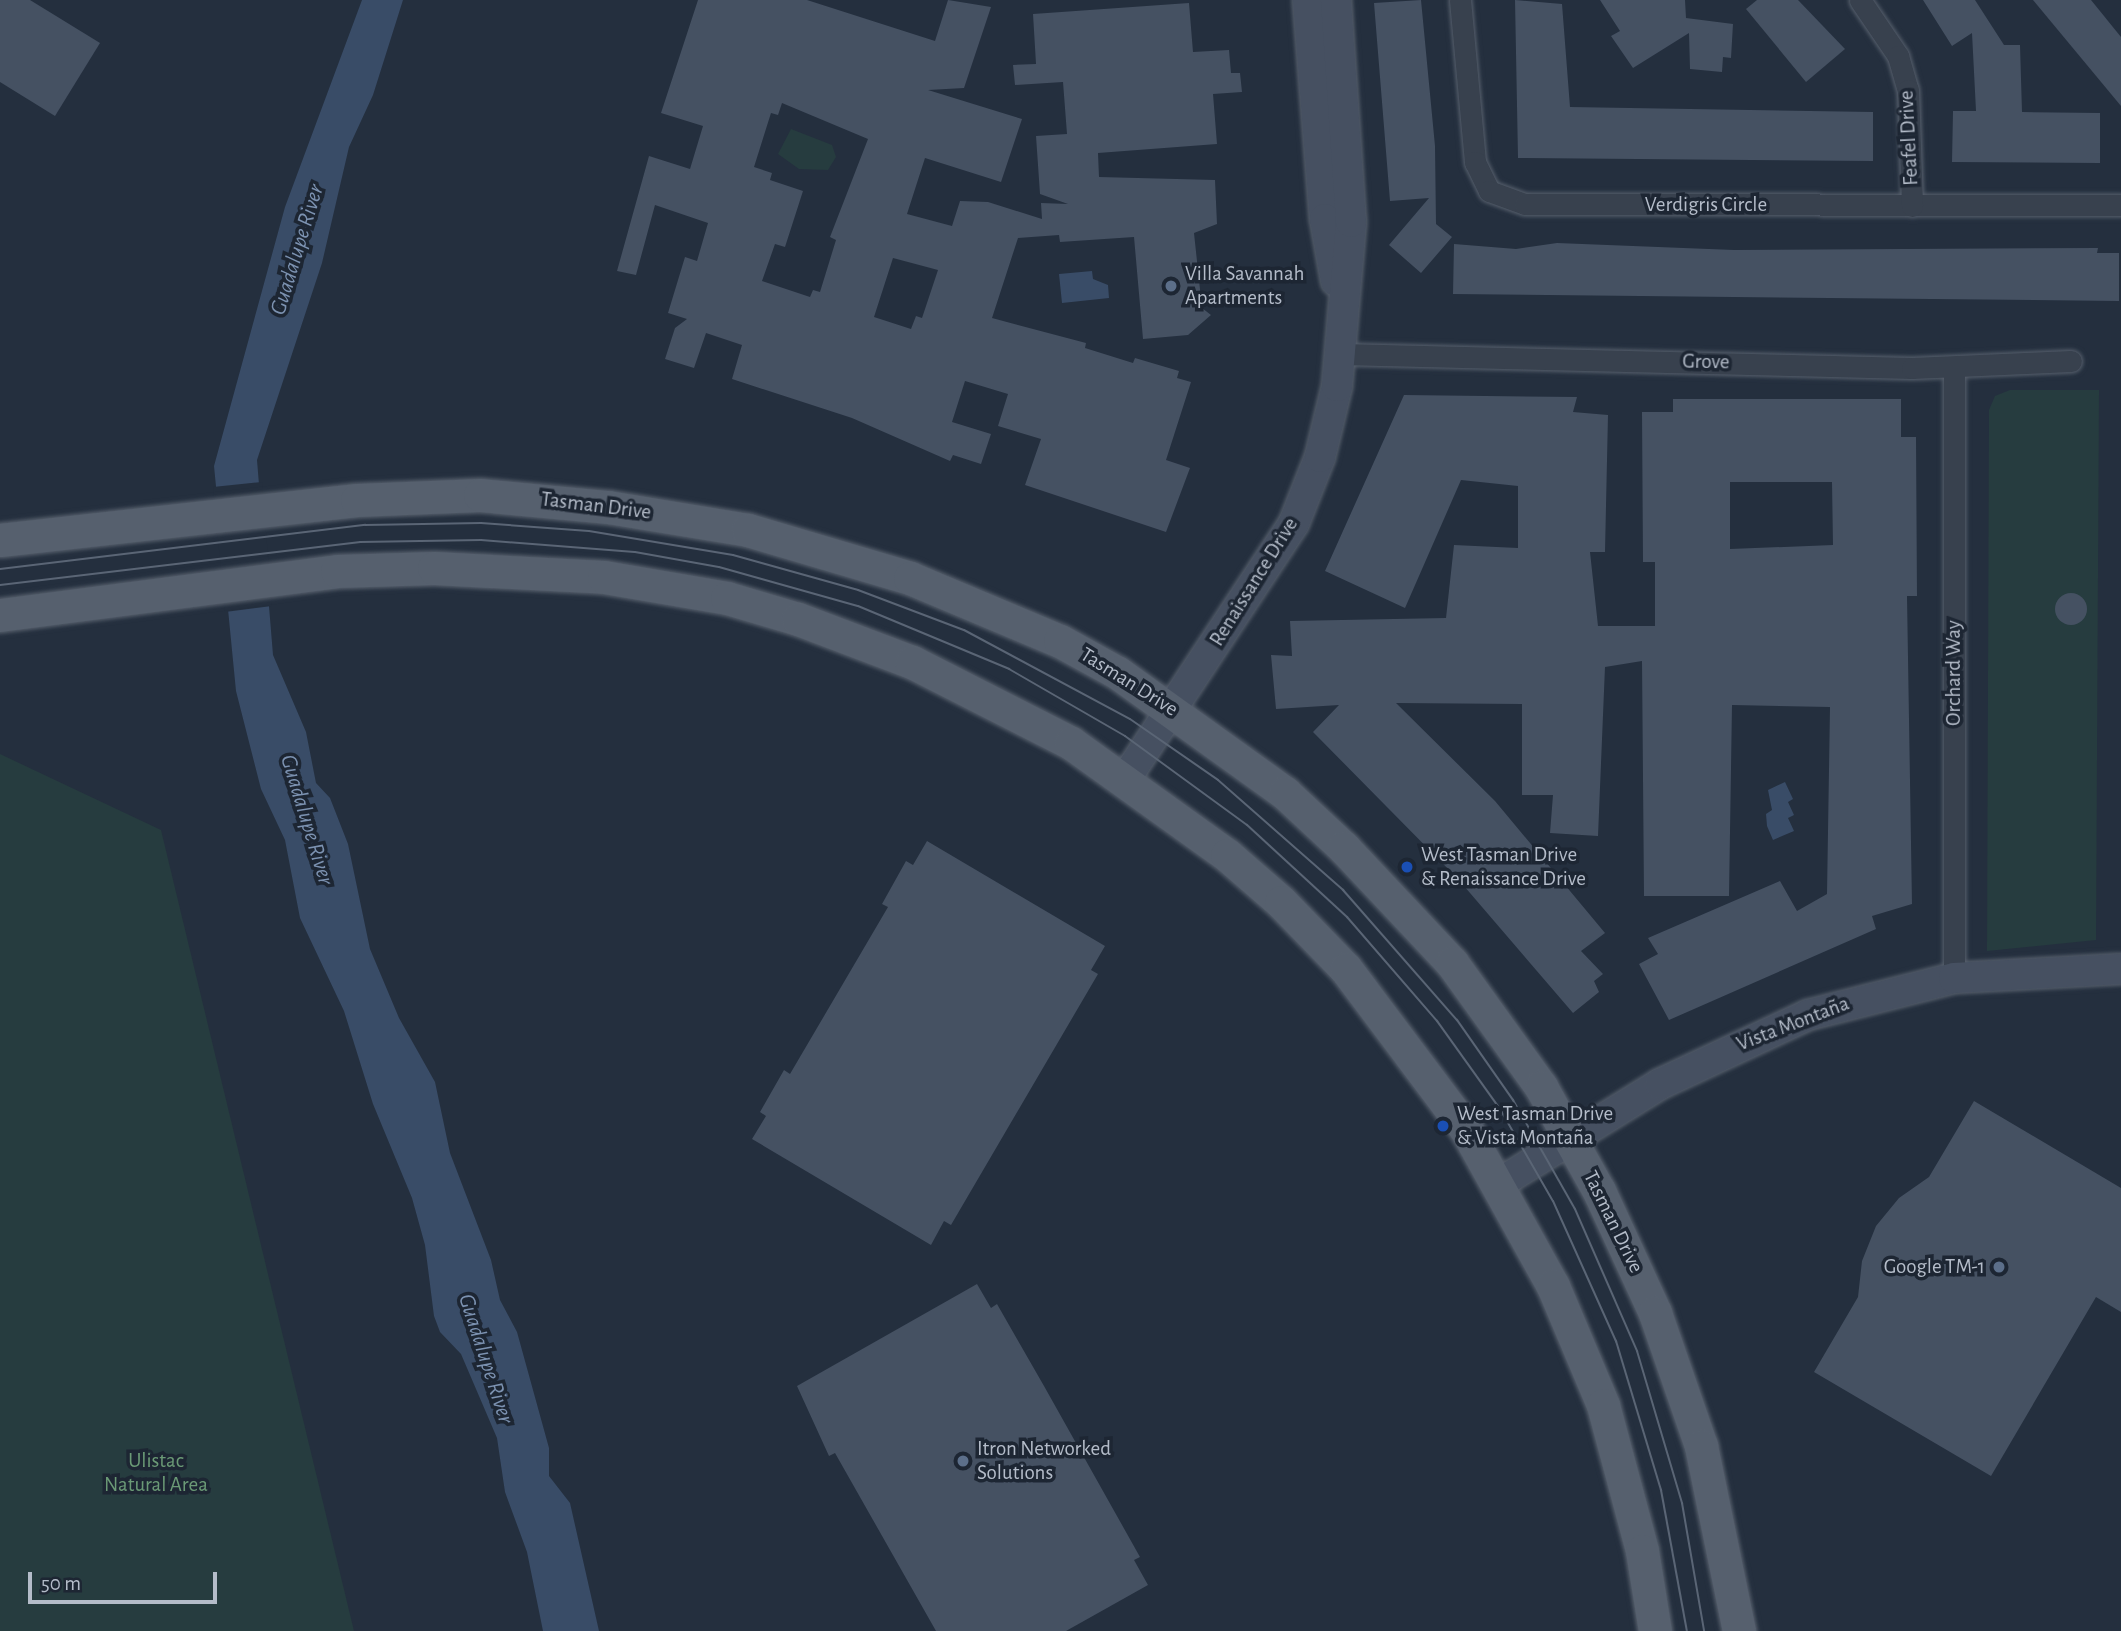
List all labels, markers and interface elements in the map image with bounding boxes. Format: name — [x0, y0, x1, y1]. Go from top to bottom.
street label: Feafel Drive — [1894, 90, 1924, 186]
water label: Guadalupe River — [265, 181, 331, 319]
street label: Verdigris Circle — [1645, 192, 1767, 218]
place label: Villa Savannah Apartments — [1185, 261, 1305, 311]
marker: Villa Savannah Apartments — [1163, 278, 1179, 294]
street label: Grove — [1682, 349, 1730, 375]
street label: Tasman Drive — [540, 487, 652, 525]
street label: Renaissance Drive — [1204, 513, 1304, 651]
street label: Orchard Way — [1941, 620, 1967, 726]
street label: Tasman Drive — [1075, 642, 1183, 722]
water label: Guadalupe River — [273, 751, 339, 889]
place label: West Tasman Drive & Renaissance Drive — [1421, 842, 1586, 892]
marker: West Tasman Drive & Renaissance Drive — [1399, 859, 1415, 875]
street label: Vista Montaña — [1733, 991, 1853, 1057]
place label: West Tasman Drive & Vista Montaña — [1457, 1101, 1613, 1151]
marker: West Tasman Drive & Vista Montaña — [1435, 1118, 1451, 1134]
street label: Tasman Drive — [1577, 1167, 1649, 1277]
place label: Google TM-1 — [1884, 1254, 1985, 1280]
marker: Google TM-1 — [1991, 1259, 2007, 1275]
water label: Guadalupe River — [451, 1291, 519, 1427]
place label: Itron Networked Solutions — [977, 1436, 1111, 1486]
park label: Ulistac Natural Area — [104, 1448, 208, 1498]
marker: Itron Networked Solutions — [955, 1453, 971, 1469]
scale bar — [32, 1558, 220, 1602]
text: 50 m — [41, 1573, 81, 1594]

